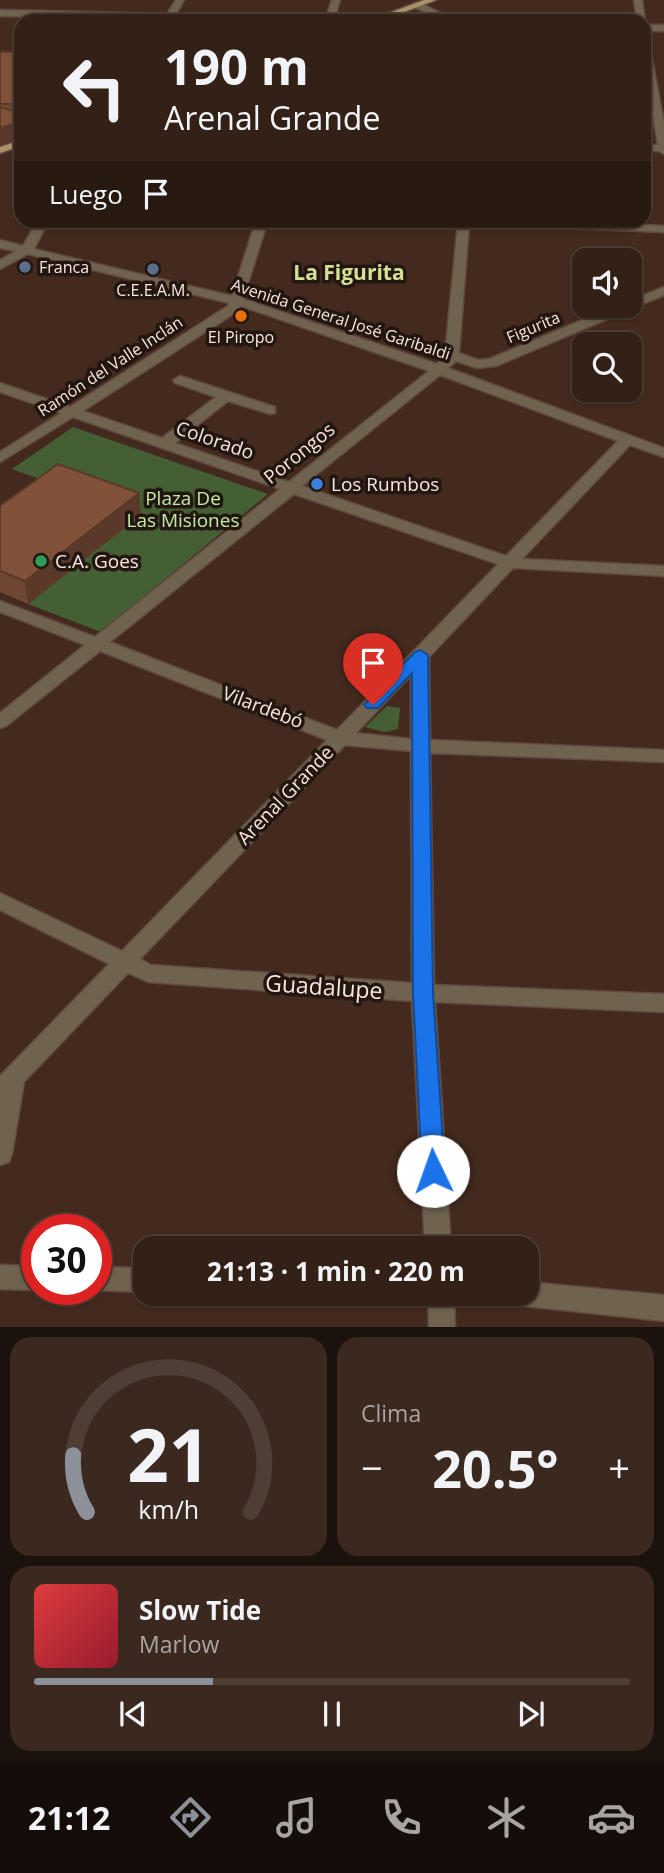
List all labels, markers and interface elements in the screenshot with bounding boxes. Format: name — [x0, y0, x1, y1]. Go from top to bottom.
text: 190 m — [164, 33, 309, 99]
icon: left — [49, 42, 140, 133]
text: Arenal Grande — [164, 96, 380, 139]
icon: arrive — [137, 175, 175, 213]
text: Luego — [49, 176, 123, 212]
map controls — [572, 248, 642, 402]
button: sound — [572, 248, 642, 318]
place label: Franca — [39, 256, 89, 278]
district label: La Figurita — [293, 258, 405, 286]
marker: Franca — [17, 259, 33, 275]
marker: C.E.E.A.M. — [145, 261, 161, 277]
street label: Avenida General José Garibaldi — [229, 273, 453, 365]
place label: C.E.E.A.M. — [116, 279, 190, 301]
street label: Figurita — [503, 306, 563, 348]
marker: El Piropo — [233, 308, 249, 324]
street label: Ramón del Valle Inclán — [33, 311, 187, 421]
place label: El Piropo — [208, 326, 274, 348]
button: search — [572, 332, 642, 402]
street label: Colorado — [172, 415, 258, 465]
street label: Porongos — [258, 416, 340, 490]
place label: Los Rumbos — [331, 471, 439, 497]
marker: Los Rumbos — [309, 476, 325, 492]
park label: Plaza De Las Misiones — [126, 485, 240, 533]
place label: C.A. Goes — [55, 548, 139, 574]
marker: C.A. Goes — [33, 553, 49, 569]
pin — [343, 633, 403, 705]
icon: arrive — [354, 644, 392, 682]
street label: Vilardebó — [219, 680, 307, 734]
street label: Arenal Grande — [231, 740, 339, 850]
street label: Guadalupe — [264, 966, 384, 1006]
position arrow — [396, 1134, 470, 1208]
speed limit sign: 30 — [21, 1214, 112, 1305]
text: 21:13 · 1 min · 220 m — [207, 1253, 465, 1289]
text: Clima — [361, 1397, 421, 1429]
text: 21 — [127, 1405, 210, 1504]
text: 20.5° — [432, 1432, 559, 1503]
text: − — [361, 1441, 383, 1493]
text: + — [608, 1441, 630, 1493]
text: km/h — [138, 1492, 199, 1526]
text: Slow Tide — [139, 1592, 261, 1628]
text: Marlow — [139, 1628, 219, 1660]
icon: previous — [114, 1695, 152, 1733]
icon: pause — [313, 1695, 351, 1733]
icon: next — [512, 1695, 550, 1733]
icon: directions — [166, 1793, 215, 1842]
icon: music — [272, 1793, 321, 1842]
icon: phone — [377, 1793, 426, 1842]
icon: climate — [482, 1793, 531, 1842]
icon: car — [587, 1793, 636, 1842]
text: 21:12 — [28, 1796, 110, 1839]

